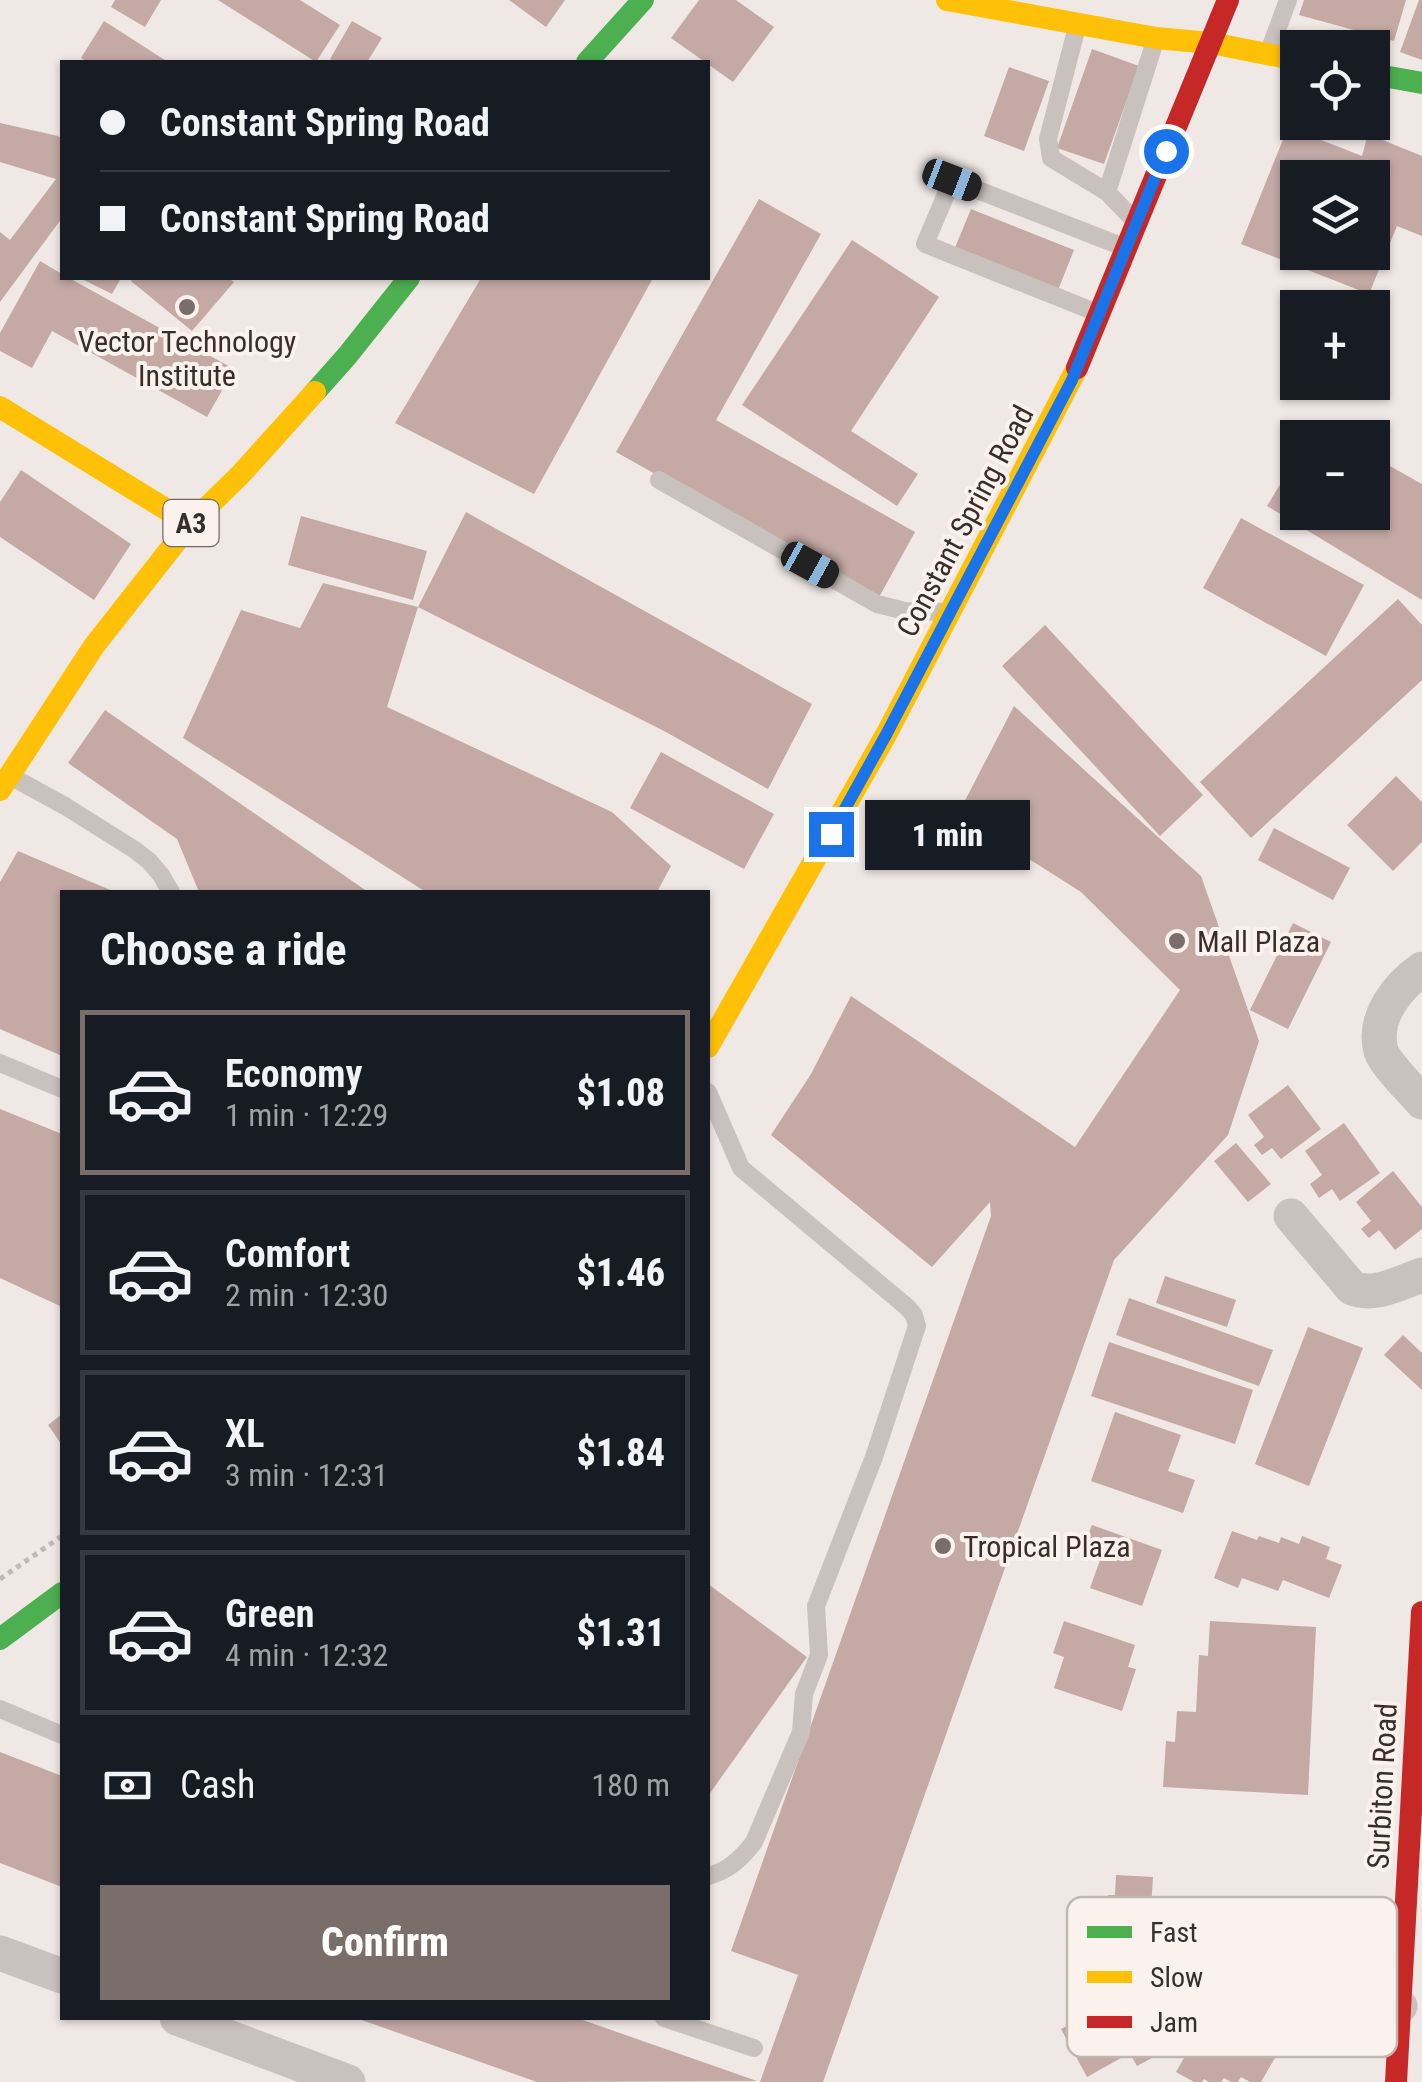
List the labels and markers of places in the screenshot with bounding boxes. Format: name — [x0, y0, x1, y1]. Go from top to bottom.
marker: Vector Technology Institute — [176, 296, 198, 318]
place label: Vector Technology Institute — [78, 324, 296, 393]
place label: Mall Plaza — [1197, 924, 1320, 959]
marker: Mall Plaza — [1166, 930, 1188, 952]
place label: Tropical Plaza — [963, 1529, 1131, 1564]
marker: Tropical Plaza — [932, 1535, 954, 1557]

